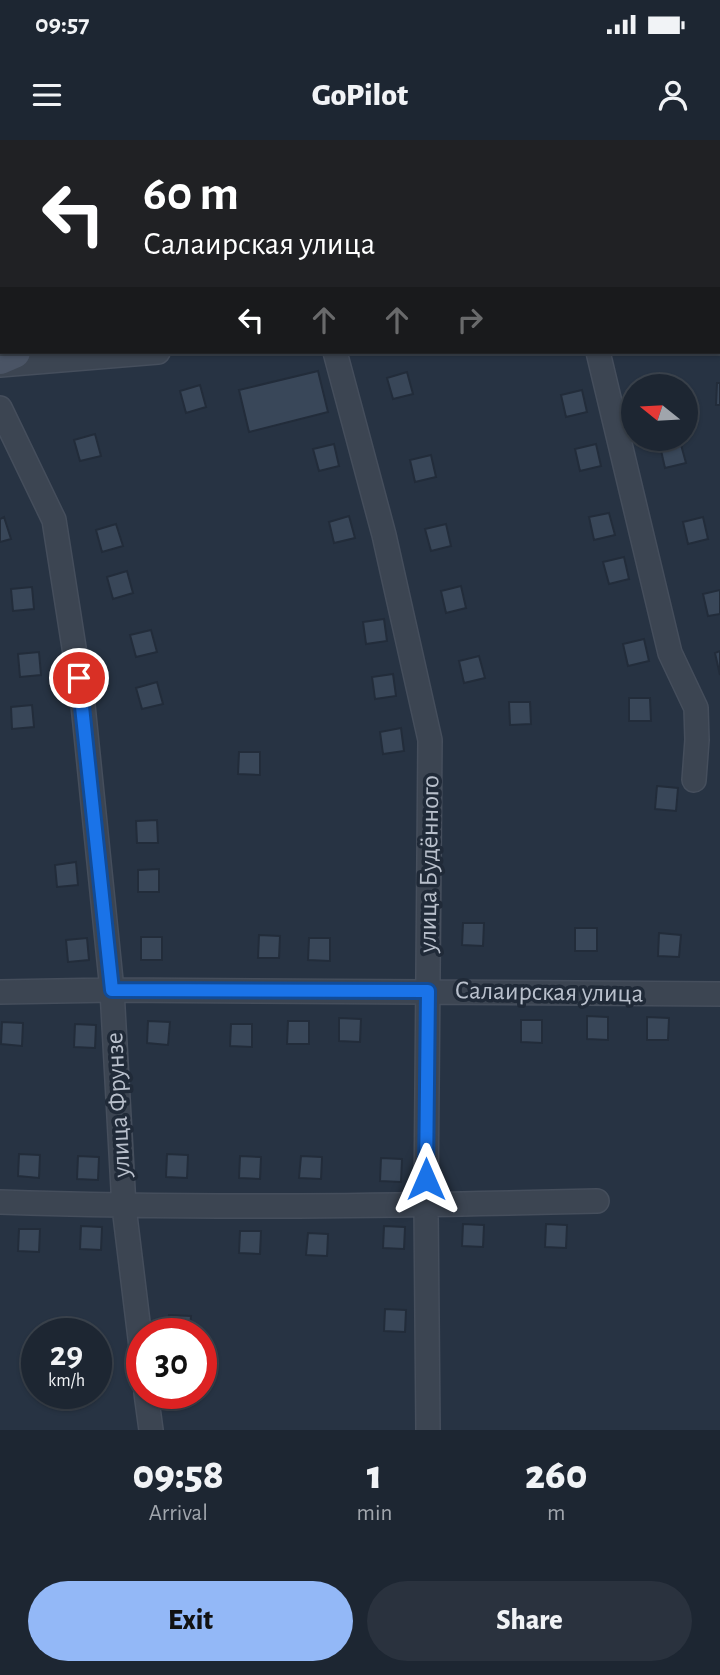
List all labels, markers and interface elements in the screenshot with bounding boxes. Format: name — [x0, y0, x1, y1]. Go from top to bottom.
text: 09:57 — [35, 11, 90, 37]
icon: menu — [28, 76, 66, 114]
icon: person — [654, 76, 692, 114]
text: GoPilot — [312, 79, 408, 111]
icon: left — [28, 168, 119, 259]
text: 60 m — [143, 170, 239, 219]
text: Салаирская улица — [143, 228, 375, 260]
icon: left — [232, 301, 270, 339]
icon: ahead — [305, 301, 343, 339]
icon: ahead — [378, 301, 416, 339]
icon: right — [451, 301, 489, 339]
north arrow — [621, 374, 698, 452]
map controls — [621, 374, 698, 451]
pin — [49, 648, 109, 708]
icon: arrive — [60, 659, 98, 697]
street label: улица Будённого — [414, 775, 444, 954]
street label: Салаирская улица — [454, 977, 644, 1007]
street label: улица Фрунзе — [101, 1032, 135, 1179]
position arrow — [389, 1142, 463, 1216]
speed limit sign: 30 — [126, 1318, 217, 1409]
text: 29 — [50, 1337, 83, 1372]
text: km/h — [48, 1372, 85, 1390]
text: 09:58 — [133, 1454, 224, 1496]
text: 1 — [367, 1454, 382, 1496]
text: 260 — [525, 1454, 587, 1496]
text: Arrival — [149, 1502, 208, 1525]
text: min — [357, 1502, 392, 1525]
text: m — [547, 1502, 565, 1525]
button: Exit — [28, 1581, 353, 1661]
button: Share — [367, 1581, 692, 1661]

